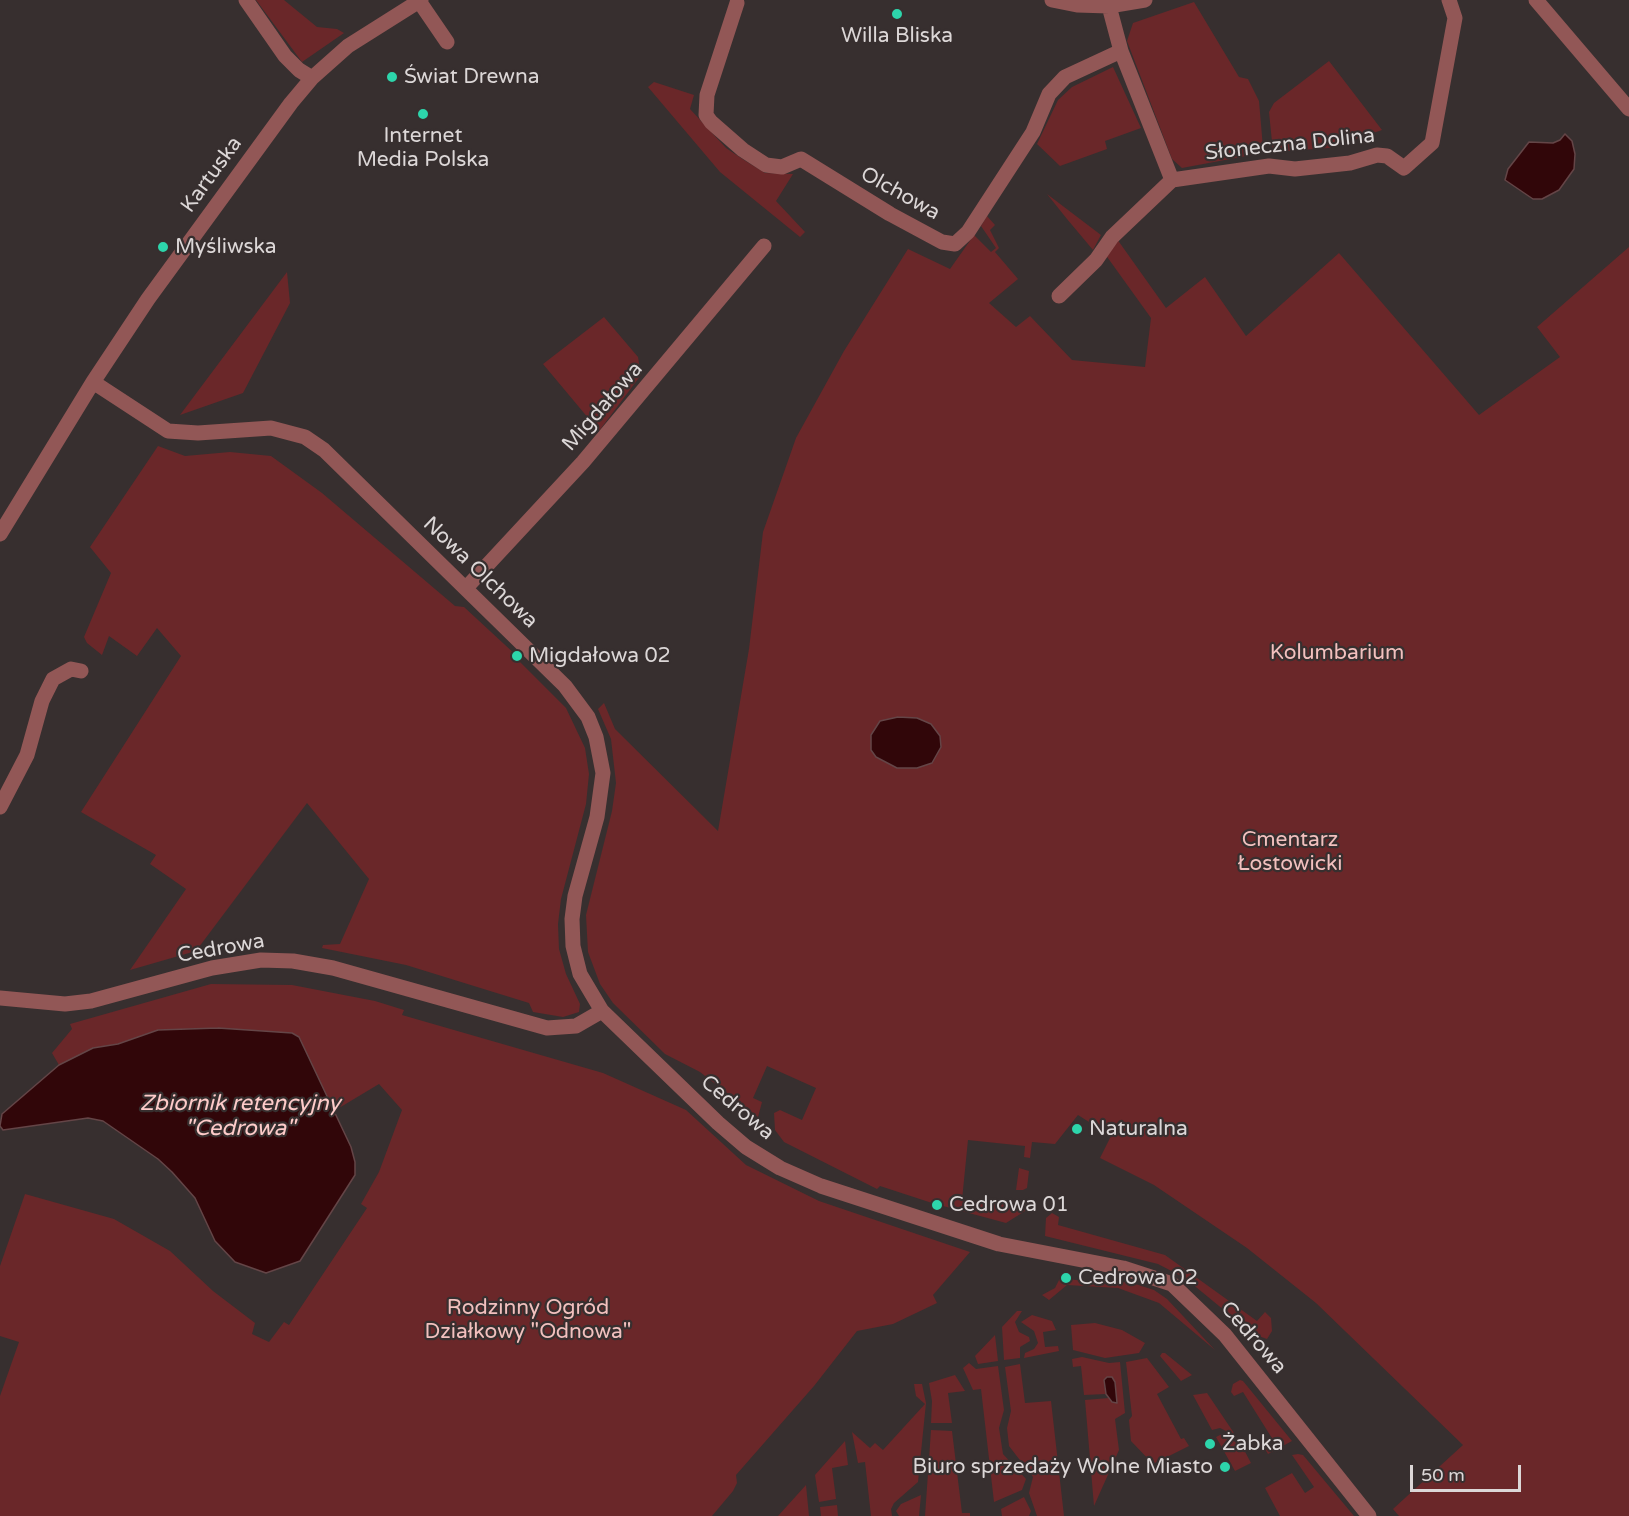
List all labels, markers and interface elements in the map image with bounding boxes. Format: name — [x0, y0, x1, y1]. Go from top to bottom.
marker: Willa Bliska — [890, 7, 904, 21]
place label: Willa Bliska — [841, 23, 953, 49]
place label: Świat Drewna — [404, 64, 539, 90]
marker: Świat Drewna — [385, 70, 399, 84]
marker: Internet Media Polska — [416, 107, 430, 121]
place label: Internet Media Polska — [357, 123, 489, 173]
street label: Słoneczna Dolina — [1204, 124, 1376, 166]
street label: Kartuska — [176, 132, 248, 218]
street label: Olchowa — [856, 162, 944, 226]
place label: Myśliwska — [175, 234, 277, 260]
marker: Myśliwska — [156, 240, 170, 254]
street label: Migdałowa — [557, 357, 649, 457]
street label: Nowa Olchowa — [417, 512, 543, 634]
park label: Kolumbarium — [1270, 640, 1404, 666]
place label: Migdałowa 02 — [529, 643, 671, 669]
marker: Migdałowa 02 — [510, 649, 524, 663]
park label: Cmentarz Łostowicki — [1237, 827, 1343, 877]
street label: Cedrowa — [175, 929, 267, 969]
street label: Cedrowa — [695, 1070, 779, 1146]
water label: Zbiornik retencyjny "Cedrowa" — [140, 1091, 340, 1142]
place label: Naturalna — [1089, 1116, 1188, 1142]
marker: Naturalna — [1070, 1122, 1084, 1136]
place label: Cedrowa 01 — [949, 1192, 1069, 1218]
marker: Cedrowa 01 — [930, 1198, 944, 1212]
place label: Cedrowa 02 — [1078, 1265, 1198, 1291]
marker: Cedrowa 02 — [1059, 1271, 1073, 1285]
park label: Rodzinny Ogród Działkowy "Odnowa" — [425, 1295, 631, 1345]
street label: Cedrowa — [1215, 1297, 1291, 1379]
place label: Żabka — [1222, 1431, 1283, 1457]
marker: Żabka — [1203, 1437, 1217, 1451]
scale bar — [1413, 1453, 1524, 1491]
place label: Biuro sprzedaży Wolne Miasto — [913, 1454, 1213, 1480]
marker: Biuro sprzedaży Wolne Miasto — [1218, 1460, 1232, 1474]
text: 50 m — [1421, 1464, 1465, 1486]

